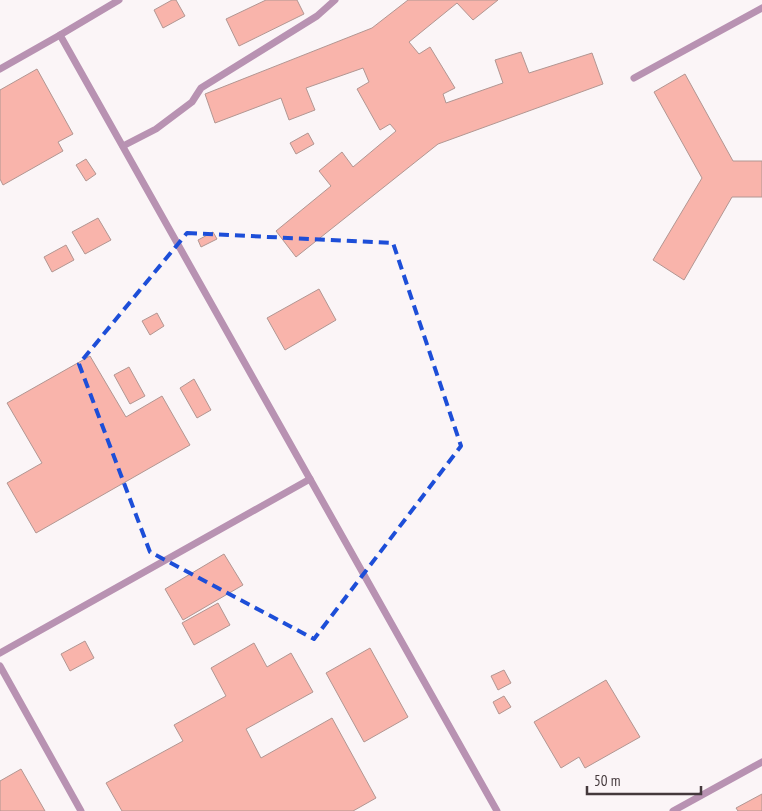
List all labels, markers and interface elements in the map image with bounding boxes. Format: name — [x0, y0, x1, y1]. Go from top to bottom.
scale bar — [587, 764, 701, 796]
text: 50 m — [594, 771, 620, 790]

